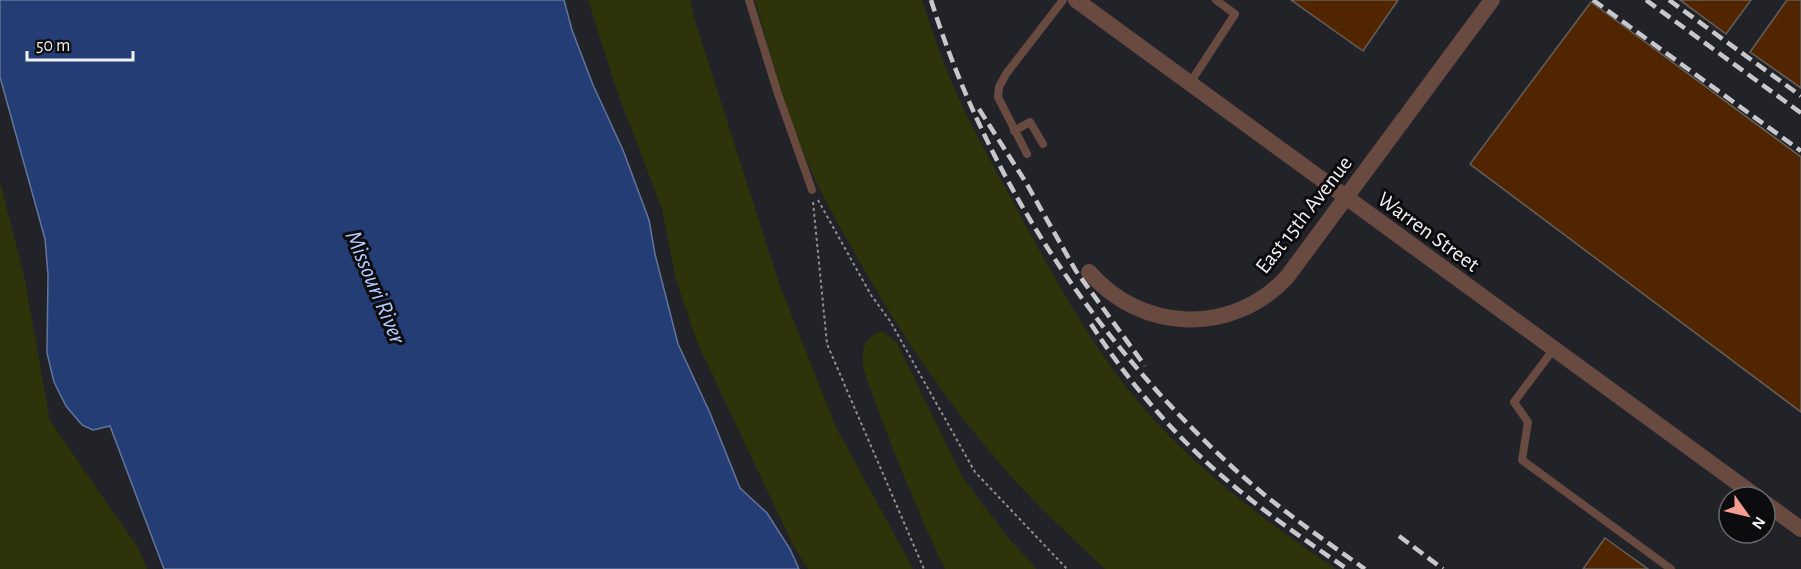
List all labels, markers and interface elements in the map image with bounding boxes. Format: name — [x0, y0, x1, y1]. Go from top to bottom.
scale bar — [27, 24, 134, 62]
text: 50 m — [36, 37, 70, 55]
street label: East 15th Avenue — [1251, 152, 1356, 277]
street label: Warren Street — [1374, 188, 1483, 276]
water label: Missouri River — [341, 227, 410, 349]
north arrow — [1717, 485, 1777, 545]
text: N — [1749, 514, 1768, 532]

